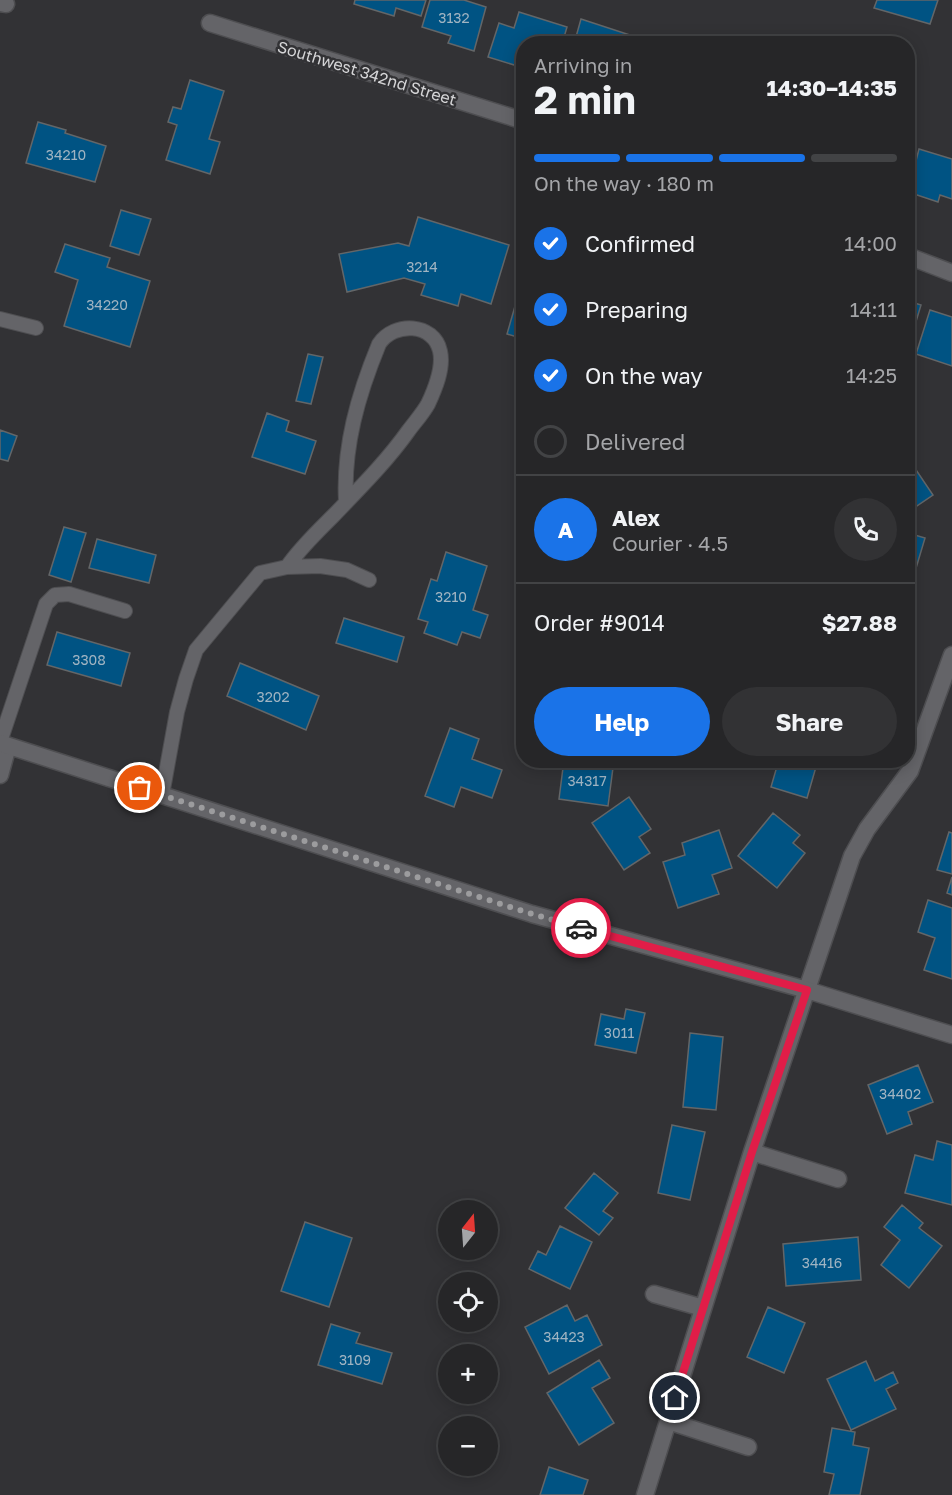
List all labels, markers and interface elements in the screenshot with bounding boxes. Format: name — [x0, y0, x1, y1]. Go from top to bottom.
house number: 3132 — [438, 9, 470, 26]
street label: Southwest 342nd Street — [275, 36, 459, 110]
text: Arriving in — [534, 53, 632, 77]
text: 14:30–14:35 — [767, 74, 897, 101]
text: 2 min — [534, 76, 636, 123]
house number: 34210 — [46, 146, 86, 163]
text: On the way · 180 m — [534, 171, 714, 195]
icon: check — [534, 227, 567, 260]
text: Confirmed — [585, 230, 695, 257]
text: 14:00 — [844, 231, 897, 255]
house number: 3214 — [406, 258, 438, 275]
icon: check — [534, 293, 567, 326]
house number: 34220 — [86, 296, 128, 313]
text: Preparing — [585, 296, 688, 323]
text: 14:11 — [850, 297, 897, 321]
icon: check — [534, 359, 567, 392]
text: On the way — [585, 362, 703, 389]
text: 14:25 — [846, 363, 897, 387]
text: Delivered — [585, 428, 685, 455]
button: phone — [834, 498, 897, 561]
text: Alex — [612, 504, 660, 531]
text: A — [558, 516, 573, 543]
text: Courier · 4.5 — [612, 531, 728, 555]
house number: 3210 — [435, 588, 467, 605]
text: Order #9014 — [534, 609, 665, 636]
text: $27.88 — [822, 609, 897, 636]
house number: 3308 — [72, 651, 106, 668]
button: Help — [534, 687, 710, 756]
button: Share — [722, 687, 897, 756]
house number: 3202 — [256, 688, 290, 705]
pin — [114, 762, 165, 813]
icon: bag — [123, 771, 156, 804]
house number: 34317 — [567, 772, 607, 789]
courier — [551, 898, 611, 958]
icon: car — [565, 912, 598, 945]
house number: 3011 — [604, 1024, 634, 1041]
house number: 34402 — [879, 1085, 921, 1102]
north arrow — [438, 1200, 498, 1260]
map controls — [438, 1200, 498, 1476]
house number: 34416 — [802, 1254, 842, 1271]
button: locate — [438, 1272, 498, 1332]
house number: 34423 — [543, 1328, 585, 1345]
button: + — [438, 1344, 498, 1404]
house number: 3109 — [339, 1351, 371, 1368]
pin — [649, 1372, 700, 1423]
icon: home — [658, 1381, 691, 1414]
button: − — [438, 1416, 498, 1476]

